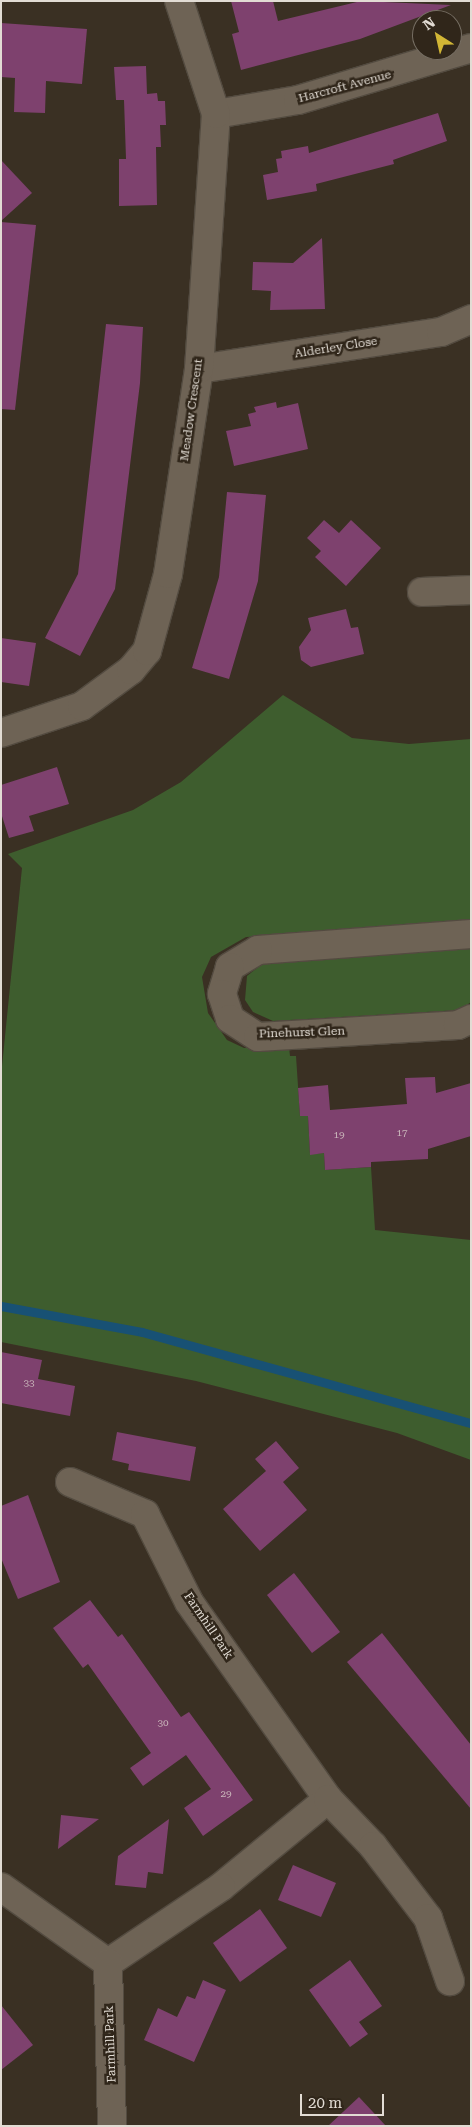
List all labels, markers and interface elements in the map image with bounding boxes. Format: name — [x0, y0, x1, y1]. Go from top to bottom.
north arrow — [412, 10, 462, 60]
text: N — [420, 14, 438, 33]
street label: Harcroft Avenue — [297, 68, 393, 106]
street label: Alderley Close — [294, 334, 378, 362]
street label: Meadow Crescent — [178, 358, 206, 462]
street label: Pinehurst Glen — [259, 1024, 345, 1042]
house number: 17 — [396, 1127, 408, 1139]
house number: 19 — [333, 1129, 345, 1141]
house number: 33 — [23, 1377, 35, 1389]
street label: Farmhill Park — [180, 1590, 236, 1662]
house number: 30 — [157, 1717, 169, 1729]
house number: 29 — [220, 1788, 232, 1800]
street label: Farmhill Park — [102, 2005, 120, 2083]
scale bar — [302, 2084, 386, 2116]
text: 20 m — [308, 2094, 342, 2112]

